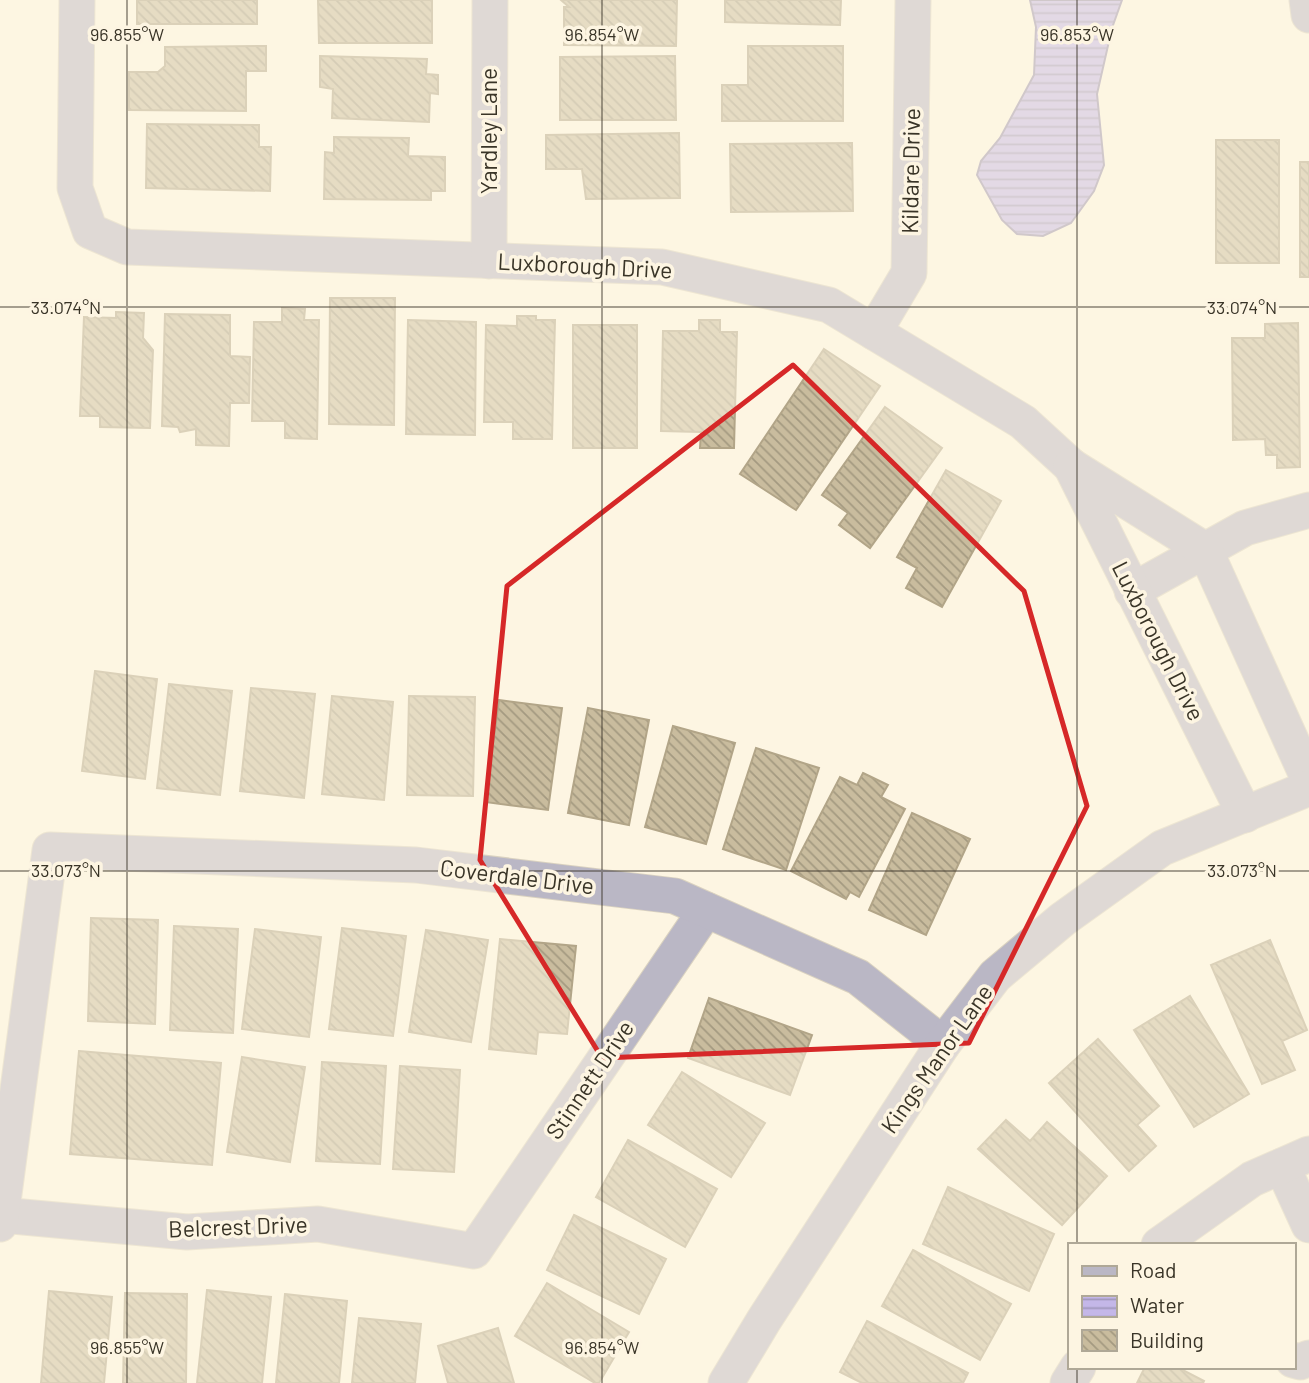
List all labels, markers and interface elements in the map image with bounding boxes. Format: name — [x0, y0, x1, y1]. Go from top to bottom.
text: 96.855°W — [90, 23, 164, 45]
text: 96.854°W — [565, 23, 640, 45]
text: 96.853°W — [1040, 23, 1114, 45]
street label: Yardley Lane — [474, 68, 502, 194]
street label: Kildare Drive — [895, 108, 925, 234]
street label: Luxborough Drive — [497, 246, 673, 284]
text: 33.074°N — [31, 296, 101, 318]
text: 33.074°N — [1207, 296, 1277, 318]
street label: Luxborough Drive — [1107, 556, 1211, 725]
street label: Coverdale Drive — [439, 853, 596, 899]
text: 33.073°N — [31, 859, 101, 881]
text: 33.073°N — [1207, 859, 1277, 881]
street label: Kings Manor Lane — [874, 979, 998, 1138]
street label: Stinnett Drive — [539, 1015, 639, 1144]
street label: Belcrest Drive — [168, 1210, 308, 1242]
legend — [1068, 1243, 1295, 1369]
text: Road — [1130, 1257, 1176, 1282]
text: Water — [1130, 1292, 1185, 1317]
text: Building — [1130, 1327, 1204, 1352]
text: 96.855°W — [90, 1336, 164, 1358]
text: 96.854°W — [565, 1336, 640, 1358]

